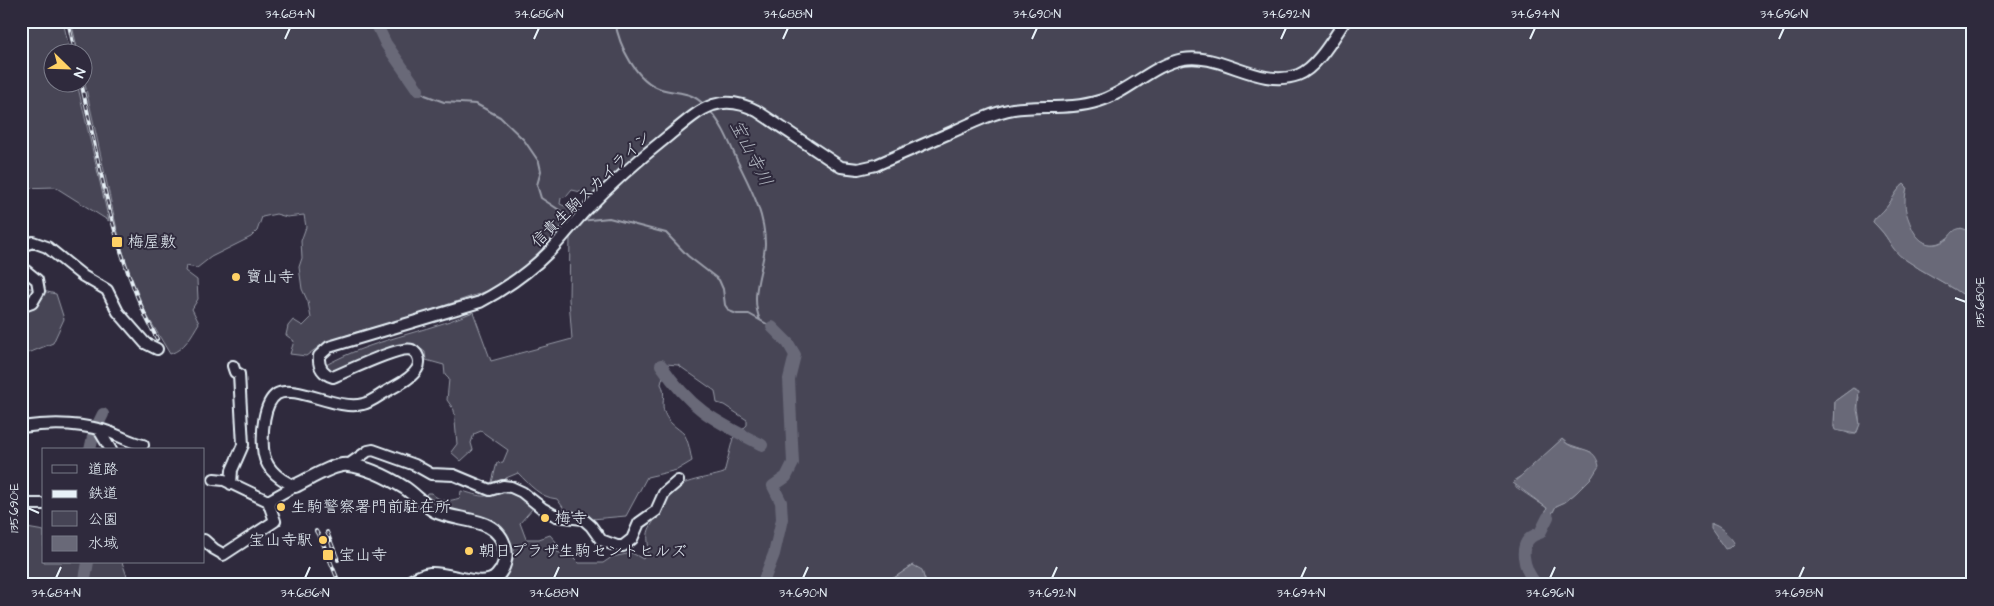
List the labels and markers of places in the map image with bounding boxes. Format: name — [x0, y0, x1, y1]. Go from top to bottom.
place label: 梅屋敷 — [128, 231, 176, 253]
marker: 梅屋敷 — [110, 235, 124, 249]
place label: 寶山寺 — [246, 266, 294, 288]
marker: 寶山寺 — [230, 271, 242, 283]
place label: 生駒警察署門前駐在所 — [291, 496, 451, 518]
marker: 生駒警察署門前駐在所 — [275, 501, 287, 513]
place label: 梅寺 — [555, 507, 587, 529]
marker: 梅寺 — [539, 512, 551, 524]
place label: 宝山寺駅 — [249, 529, 313, 551]
marker: 宝山寺駅 — [317, 534, 329, 546]
place label: 朝日プラザ生駒セントヒルズ — [479, 540, 687, 562]
place label: 宝山寺 — [339, 544, 387, 566]
marker: 朝日プラザ生駒セントヒルズ — [463, 545, 475, 557]
marker: 宝山寺 — [321, 548, 335, 562]

